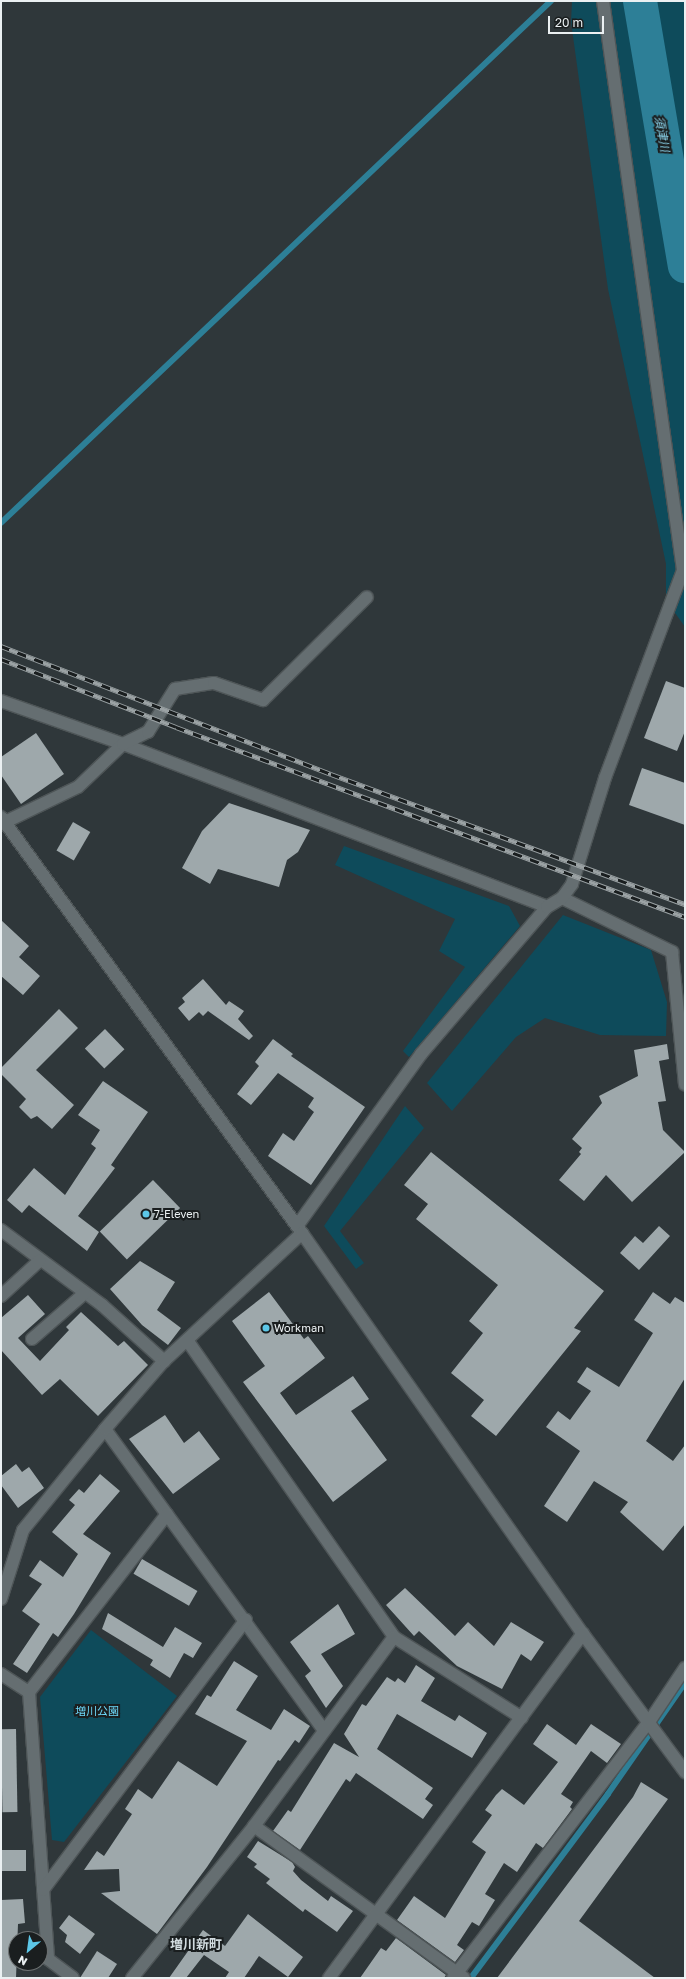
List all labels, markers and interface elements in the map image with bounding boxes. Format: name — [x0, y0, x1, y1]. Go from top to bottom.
scale bar — [550, 8, 606, 34]
text: 20 m — [555, 15, 583, 30]
water label: 須津川 — [652, 115, 672, 153]
place label: 7-Eleven — [154, 1207, 199, 1221]
marker: 7-Eleven — [141, 1209, 151, 1219]
place label: Workman — [274, 1321, 324, 1335]
marker: Workman — [261, 1323, 271, 1333]
park label: 増川公園 — [75, 1704, 119, 1718]
north arrow — [8, 1931, 48, 1971]
district label: 増川新町 — [170, 1936, 222, 1952]
text: N — [16, 1953, 29, 1969]

